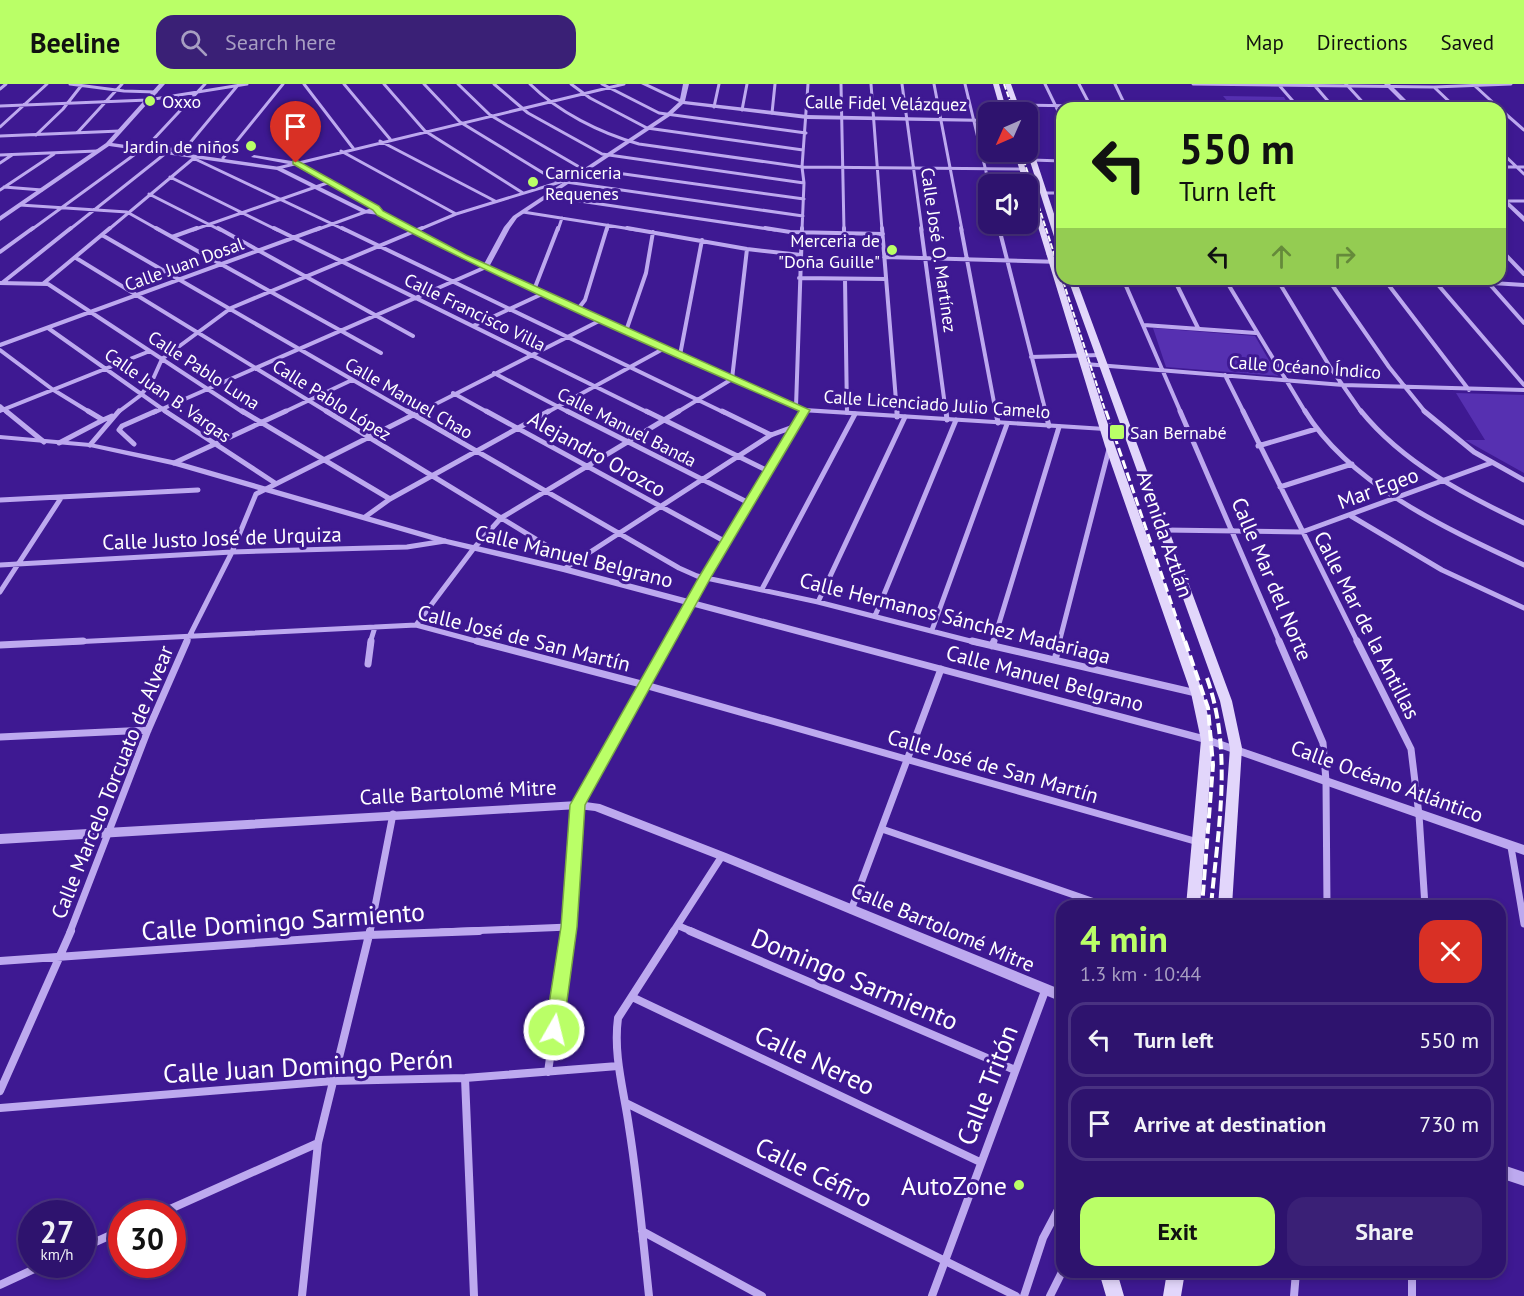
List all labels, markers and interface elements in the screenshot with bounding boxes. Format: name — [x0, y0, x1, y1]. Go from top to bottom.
search box — [156, 15, 576, 69]
text: Beeline — [30, 24, 120, 61]
icon: search — [177, 26, 210, 59]
text: Search here — [225, 28, 336, 56]
text: Map — [1245, 29, 1284, 56]
text: Directions — [1317, 29, 1408, 56]
text: Saved — [1441, 29, 1494, 56]
place label: Oxxo — [162, 90, 201, 113]
street label: Calle Fidel Velázquez — [805, 90, 967, 116]
marker: Oxxo — [143, 94, 157, 108]
pin — [270, 101, 321, 163]
north arrow — [978, 102, 1038, 162]
map controls — [978, 102, 1038, 234]
icon: arrive — [279, 110, 312, 143]
text: 550 m — [1179, 121, 1295, 176]
icon: left — [1080, 126, 1158, 204]
place label: Jardin de niños — [123, 135, 239, 158]
marker: Jardin de niños — [244, 139, 258, 153]
place label: Carniceria Requenes — [545, 161, 621, 205]
street label: Calle José O. Martínez — [916, 166, 962, 334]
button: sound — [978, 174, 1038, 234]
text: Turn left — [1179, 174, 1276, 208]
marker: Carniceria Requenes — [526, 175, 540, 189]
place label: Merceria de "Doña Guille" — [778, 229, 880, 273]
street label: Calle Juan Dosal — [121, 232, 247, 296]
icon: left — [1202, 240, 1235, 273]
icon: ahead — [1265, 240, 1298, 273]
icon: right — [1328, 240, 1361, 273]
marker: Merceria de "Doña Guille" — [885, 243, 899, 257]
street label: Calle Francisco Villa — [401, 268, 549, 356]
street label: Calle Pablo Luna — [144, 325, 264, 415]
street label: Calle Juan B. Vargas — [100, 343, 236, 447]
street label: Calle Océano Índico — [1228, 350, 1382, 384]
street label: Calle Manuel Chao — [341, 352, 477, 444]
street label: Calle Pablo López — [268, 354, 396, 446]
street label: Calle Manuel Banda — [554, 382, 700, 472]
street label: Calle Licenciado Julio Camelo — [823, 385, 1051, 423]
street label: Alejandro Orozco — [523, 405, 671, 503]
place label: San Bernabé — [1130, 421, 1227, 444]
marker: San Bernabé — [1108, 423, 1126, 441]
street label: Mar Egeo — [1334, 461, 1422, 515]
street label: Avenida Aztlán — [1131, 467, 1199, 601]
street label: Calle Mar del Norte — [1225, 493, 1319, 665]
street label: Calle Manuel Belgrano — [472, 518, 676, 594]
street label: Calle Justo José de Urquiza — [102, 520, 342, 556]
street label: Calle Mar de la Antillas — [1308, 526, 1426, 724]
street label: Calle Hermanos Sánchez Madariaga — [797, 566, 1113, 670]
street label: Calle José de San Martín — [415, 598, 633, 678]
street label: Calle Manuel Belgrano — [943, 639, 1147, 717]
street label: Calle Marcelo Torcuato de Alvear — [45, 641, 179, 923]
street label: Calle José de San Martín — [884, 723, 1102, 809]
street label: Calle Océano Atlántico — [1287, 734, 1487, 828]
street label: Calle Bartolomé Mitre — [359, 773, 557, 811]
street label: Calle Bartolomé Mitre — [847, 876, 1039, 978]
street label: Calle Domingo Sarmiento — [140, 895, 426, 947]
text: 4 min — [1080, 915, 1168, 962]
button: close — [1419, 920, 1482, 983]
street label: Domingo Sarmiento — [747, 921, 963, 1037]
text: 1.3 km · 10:44 — [1080, 961, 1201, 987]
position arrow — [522, 998, 586, 1062]
street label: Calle Nereo — [750, 1018, 880, 1102]
street label: Calle Tritón — [949, 1020, 1025, 1150]
icon: left — [1083, 1023, 1116, 1056]
text: Turn left — [1134, 1026, 1214, 1054]
text: 550 m — [1419, 1026, 1479, 1054]
street label: Calle Juan Domingo Perón — [162, 1042, 454, 1090]
icon: arrive — [1083, 1107, 1116, 1140]
text: Arrive at destination — [1134, 1110, 1326, 1138]
text: 730 m — [1419, 1110, 1479, 1138]
street label: Calle Céfiro — [750, 1129, 878, 1215]
place label: AutoZone — [901, 1169, 1007, 1202]
marker: AutoZone — [1012, 1178, 1026, 1192]
button: Exit — [1080, 1197, 1275, 1266]
button: Share — [1287, 1197, 1482, 1266]
speed limit sign: 30 — [108, 1200, 186, 1278]
text: 27 — [40, 1212, 74, 1251]
text: km/h — [41, 1245, 73, 1264]

